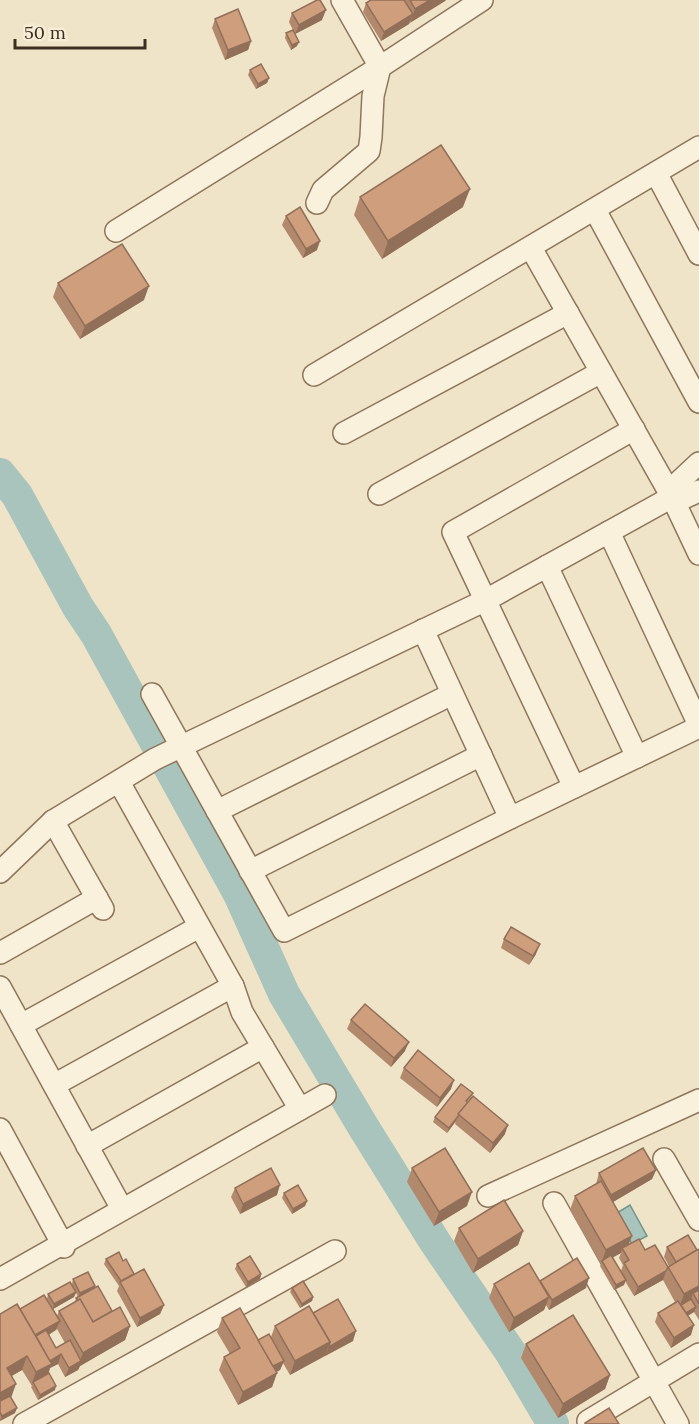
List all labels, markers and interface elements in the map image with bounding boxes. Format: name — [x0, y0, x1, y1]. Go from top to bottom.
scale bar — [15, 12, 146, 50]
text: 50 m — [24, 21, 66, 44]

